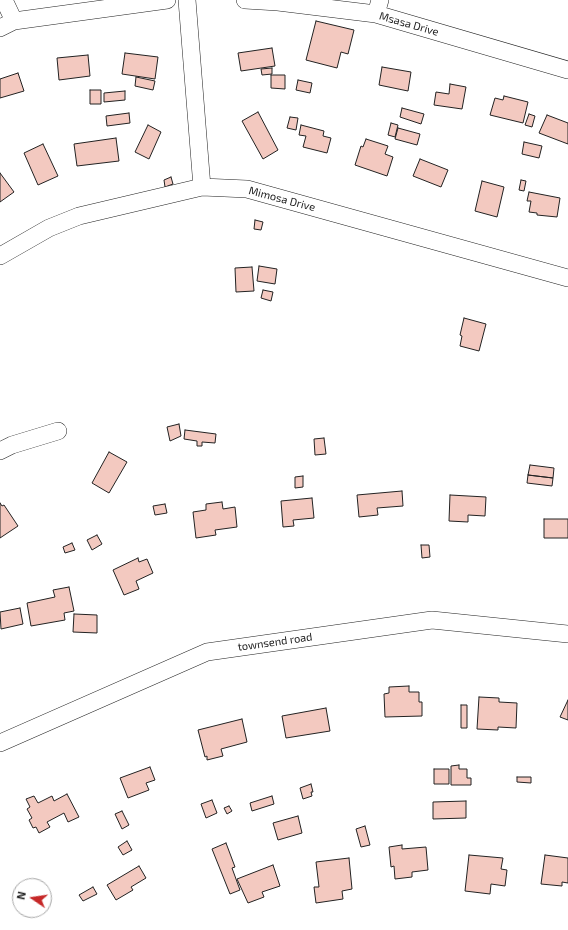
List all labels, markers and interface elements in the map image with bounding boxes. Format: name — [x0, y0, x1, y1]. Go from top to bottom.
street label: Msasa Drive — [378, 9, 440, 39]
street label: Mimosa Drive — [247, 184, 317, 214]
street label: townsend road — [237, 630, 313, 654]
north arrow — [12, 878, 52, 918]
text: N — [14, 890, 28, 901]

